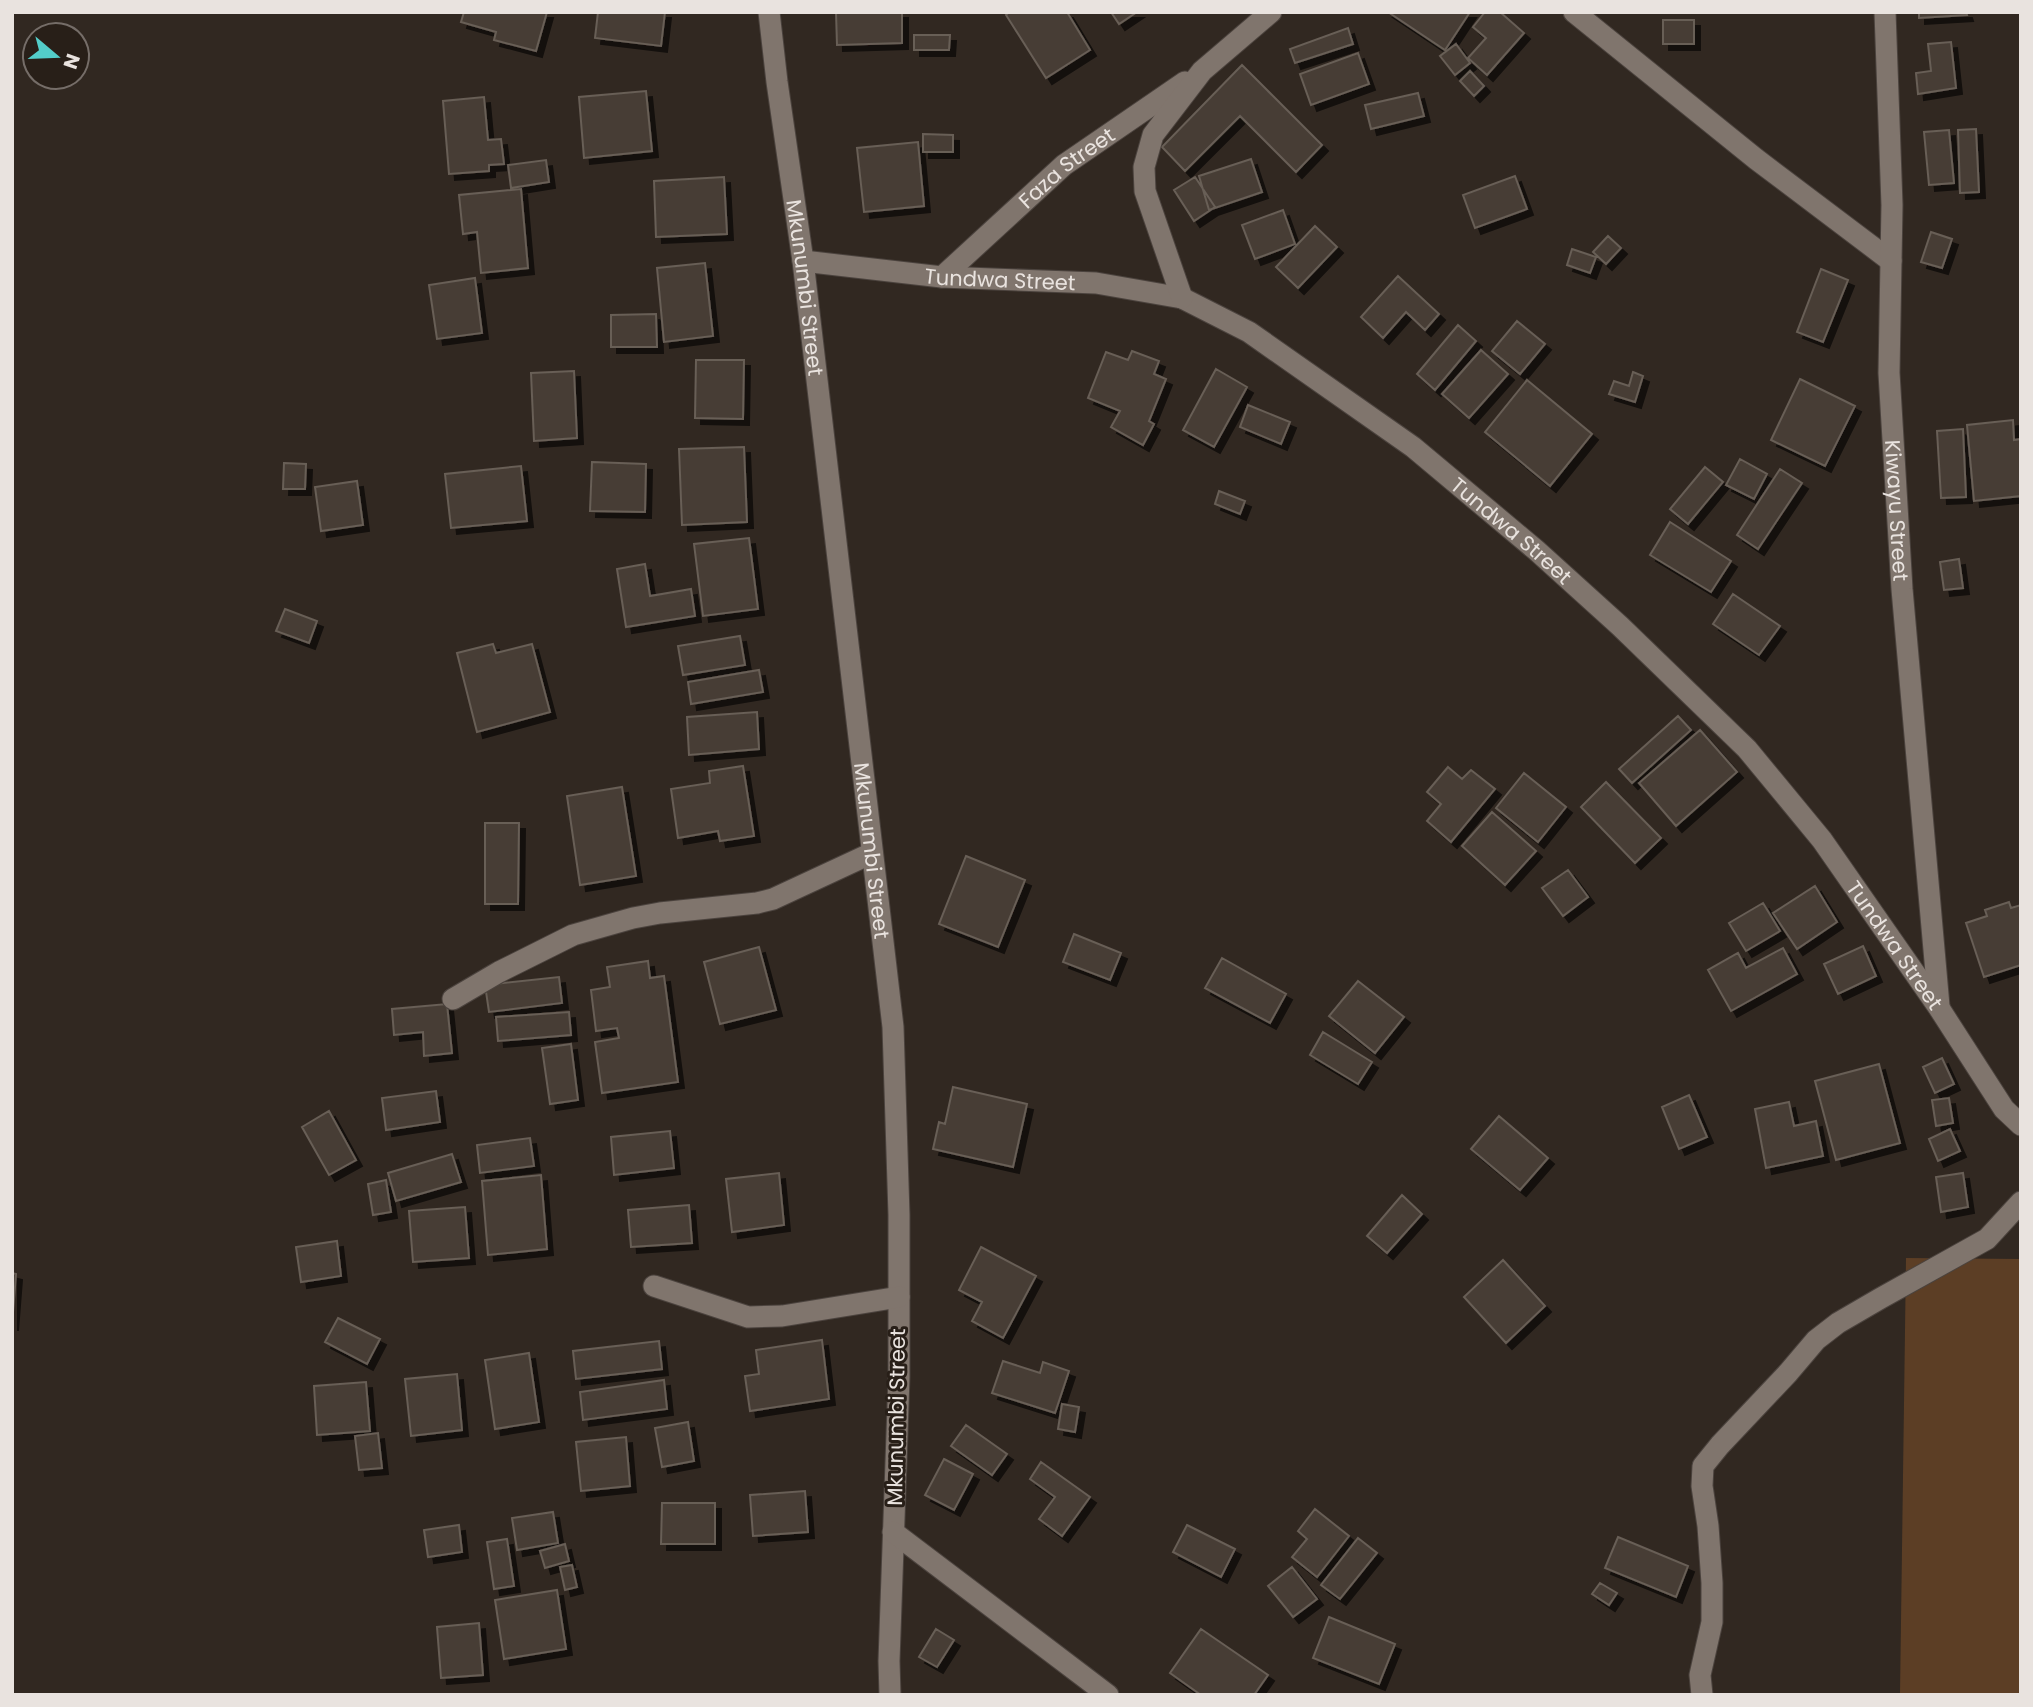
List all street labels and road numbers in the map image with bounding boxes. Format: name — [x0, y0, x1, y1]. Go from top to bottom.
street label: Faza Street — [1012, 120, 1120, 215]
street label: Mkunumbi Street — [780, 197, 831, 377]
street label: Tundwa Street — [923, 261, 1076, 297]
street label: Kiwayu Street — [1879, 439, 1916, 582]
street label: Tundwa Street — [1445, 470, 1579, 591]
street label: Mkunumbi Street — [848, 761, 897, 940]
street label: Tundwa Street — [1840, 875, 1950, 1015]
street label: Mkunumbi Street — [880, 1328, 912, 1506]

